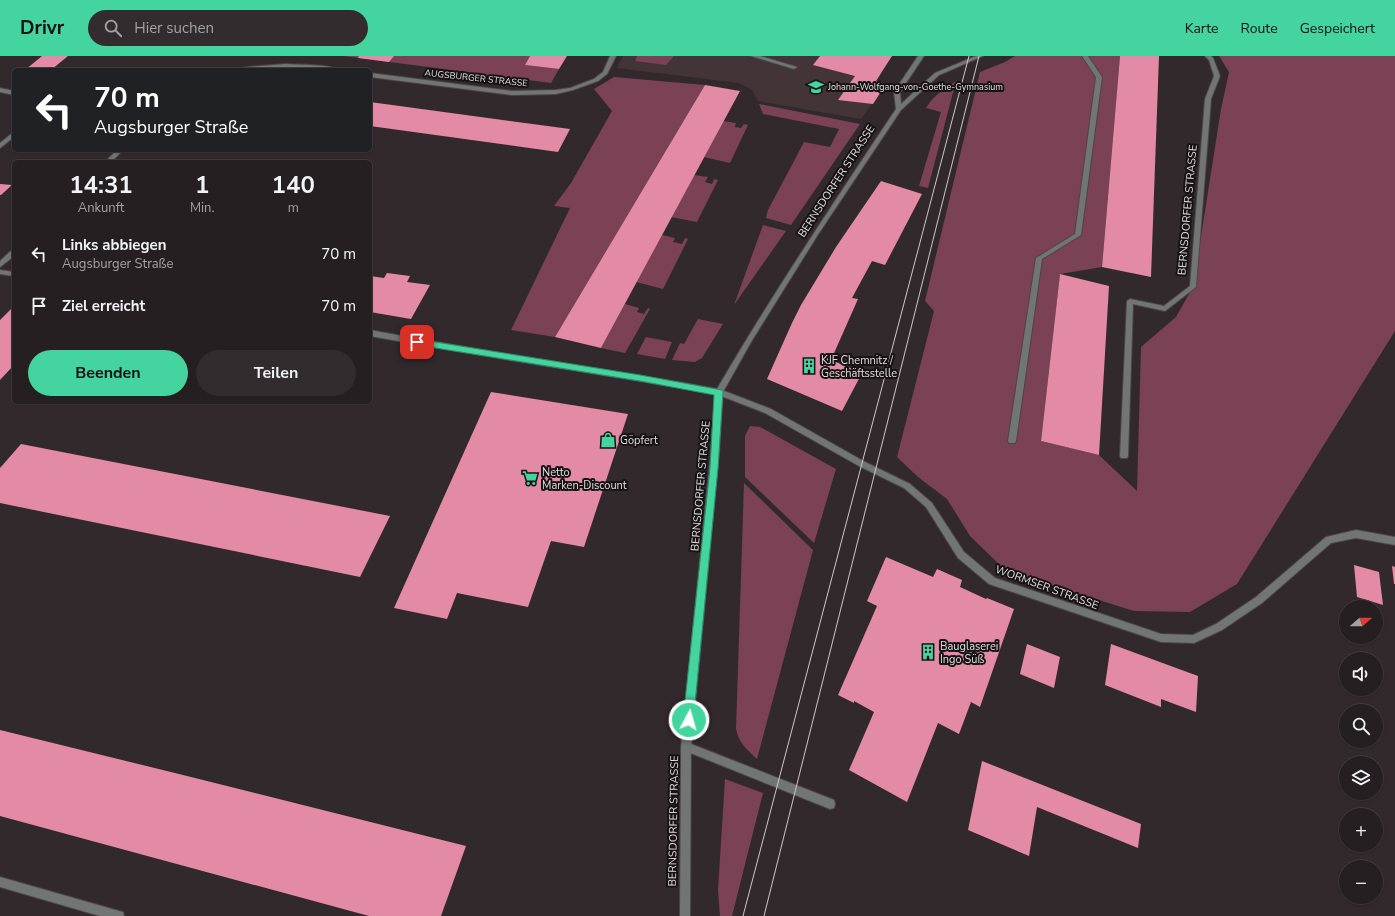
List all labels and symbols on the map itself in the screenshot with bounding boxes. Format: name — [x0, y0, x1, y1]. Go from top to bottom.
street label: AUGSBURGER STRASSE — [424, 67, 528, 89]
school or university icon: Johann-Wolfgang-von-Goethe-Gymnasium — [807, 78, 825, 96]
place label: Johann-Wolfgang-von-Goethe-Gymnasium — [827, 81, 1003, 93]
street label: BERNSDORFER STRASSE — [794, 122, 878, 240]
street label: BERNSDORFER STRASSE — [1174, 144, 1201, 276]
pin — [400, 325, 434, 359]
place label: KJF Chemnitz / Geschäftsstelle — [821, 353, 897, 381]
building icon: KJF Chemnitz / Geschäftsstelle — [800, 357, 818, 375]
street label: BERNSDORFER STRASSE — [687, 420, 714, 552]
shop icon: Göpfert — [599, 431, 617, 449]
place label: Göpfert — [620, 433, 658, 448]
place label: Netto Marken-Discount — [542, 465, 627, 493]
supermarket icon: Netto Marken-Discount — [521, 469, 539, 487]
street label: WORMSER STRASSE — [993, 562, 1101, 613]
north arrow — [1339, 600, 1383, 644]
place label: Bauglaserei Ingo Süß — [940, 639, 998, 667]
building icon: Bauglaserei Ingo Süß — [919, 643, 937, 661]
position arrow — [668, 699, 710, 741]
street label: BERNSDORFER STRASSE — [665, 755, 682, 887]

